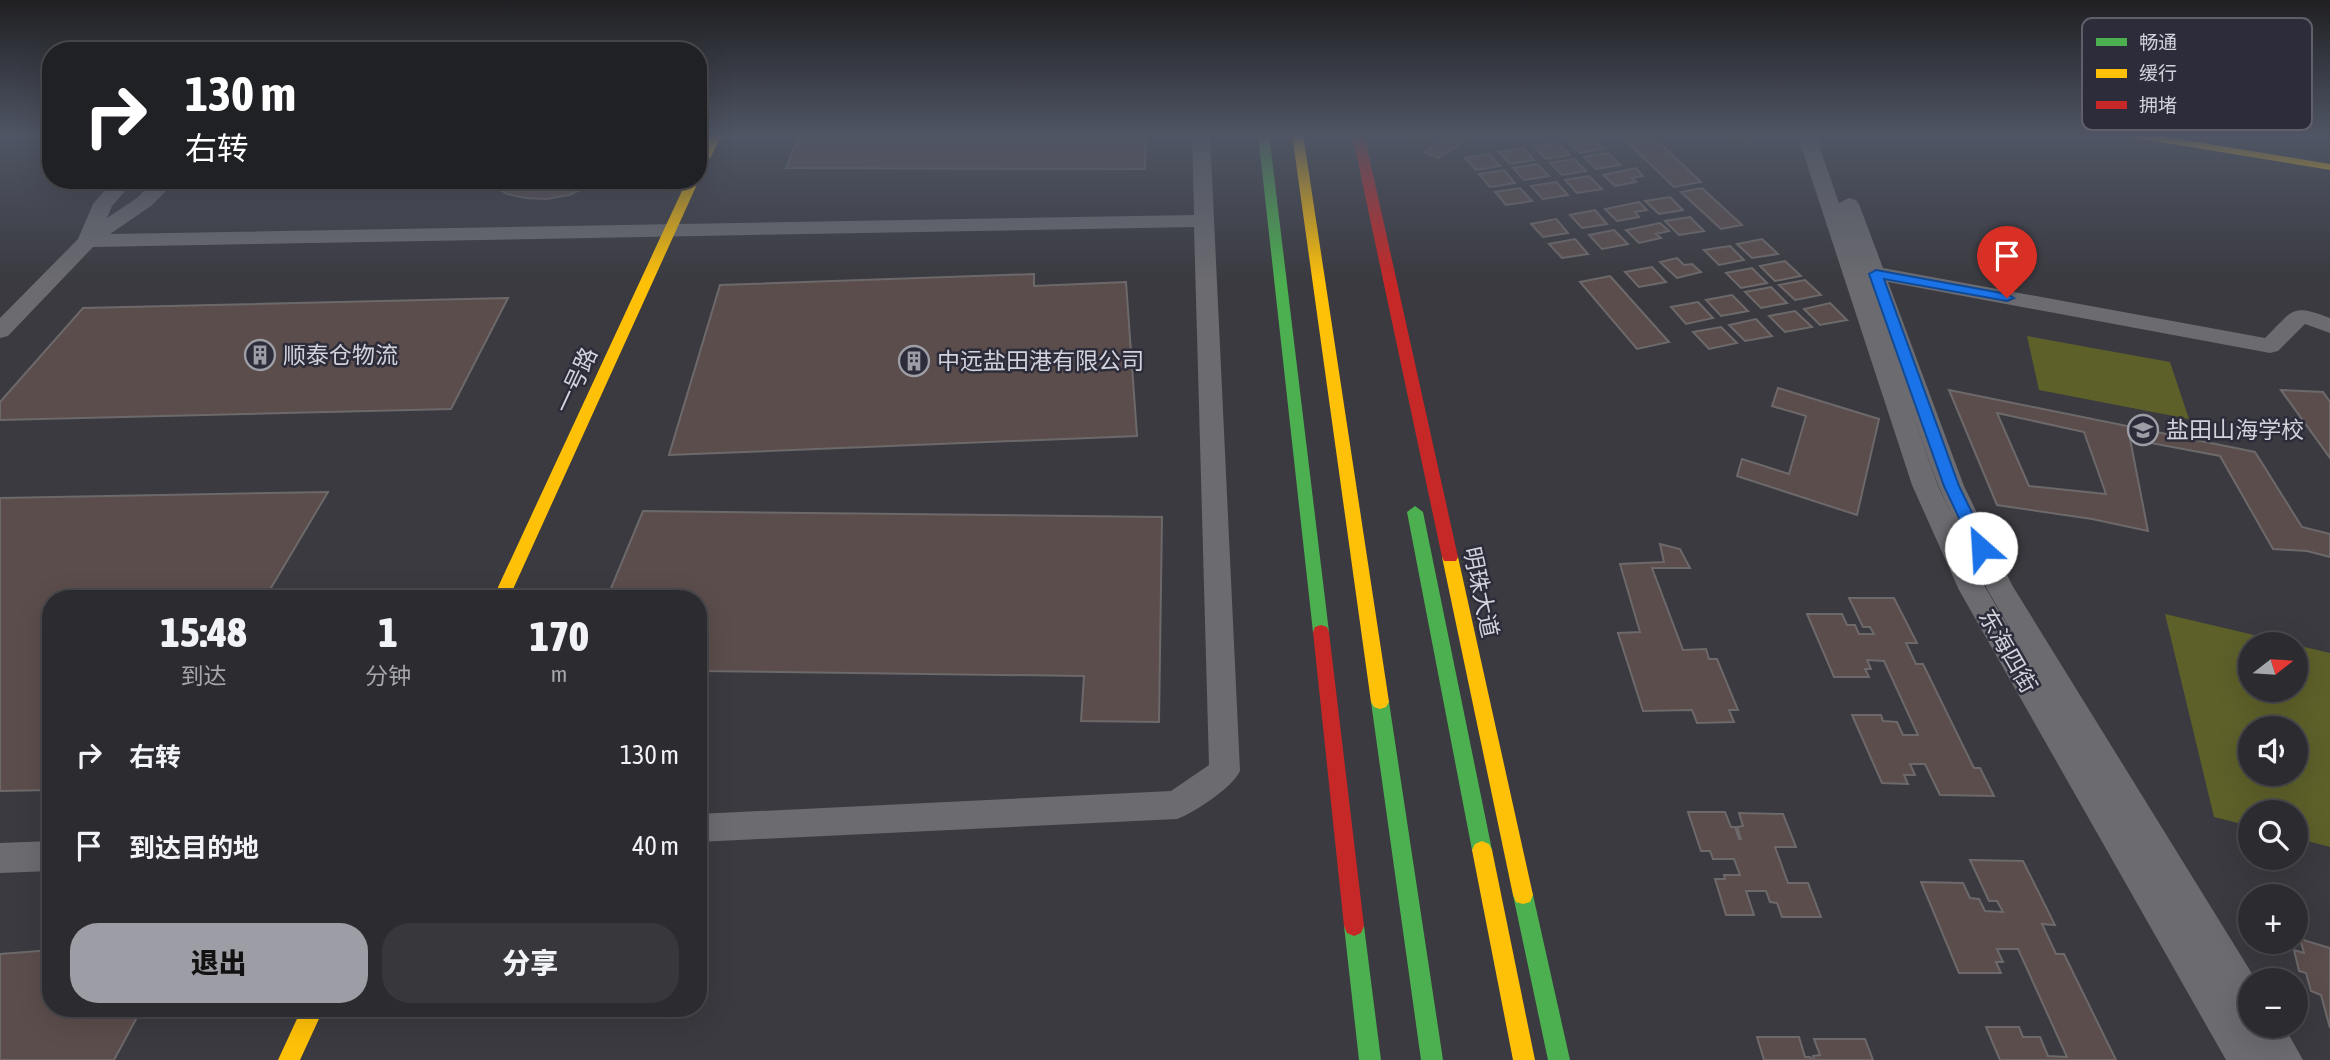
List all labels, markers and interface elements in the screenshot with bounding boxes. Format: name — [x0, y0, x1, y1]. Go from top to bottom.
legend — [2082, 18, 2312, 130]
text: 畅通 — [2139, 31, 2177, 53]
text: 缓行 — [2139, 62, 2177, 84]
text: 130 m — [185, 65, 296, 121]
icon: right — [70, 70, 161, 161]
text: 拥堵 — [2139, 94, 2177, 116]
text: 右转 — [185, 130, 249, 167]
pin — [1977, 226, 2037, 298]
icon: arrive — [1988, 237, 2026, 275]
building icon: 顺泰仓物流 — [243, 338, 277, 372]
place label: 顺泰仓物流 — [283, 342, 398, 368]
street label: 一号路 — [550, 343, 602, 417]
building icon: 中远盐田港有限公司 — [897, 344, 931, 378]
place label: 中远盐田港有限公司 — [937, 348, 1144, 374]
school or university icon: 盐田山海学校 — [2126, 413, 2160, 447]
place label: 盐田山海学校 — [2166, 417, 2304, 443]
position arrow — [1944, 511, 2018, 585]
street label: 明珠大道 — [1459, 544, 1503, 640]
street label: 东海四街 — [1974, 605, 2042, 697]
text: 15:48 — [160, 608, 247, 656]
text: 1 — [378, 608, 398, 656]
text: 170 — [529, 612, 589, 660]
north arrow — [2238, 632, 2308, 702]
map controls — [2238, 632, 2308, 1038]
text: m — [551, 661, 567, 687]
text: 到达 — [181, 663, 227, 689]
text: 分钟 — [365, 663, 411, 689]
button: sound — [2238, 716, 2308, 786]
icon: right — [70, 736, 108, 774]
text: 130 m — [620, 740, 679, 770]
text: 右转 — [129, 742, 181, 772]
button: search — [2238, 800, 2308, 870]
icon: arrive — [70, 827, 108, 865]
text: 40 m — [632, 831, 679, 861]
text: 到达目的地 — [129, 833, 259, 863]
button: + — [2238, 884, 2308, 954]
button: 退出 — [70, 923, 368, 1003]
button: 分享 — [382, 923, 679, 1003]
button: − — [2238, 968, 2308, 1038]

